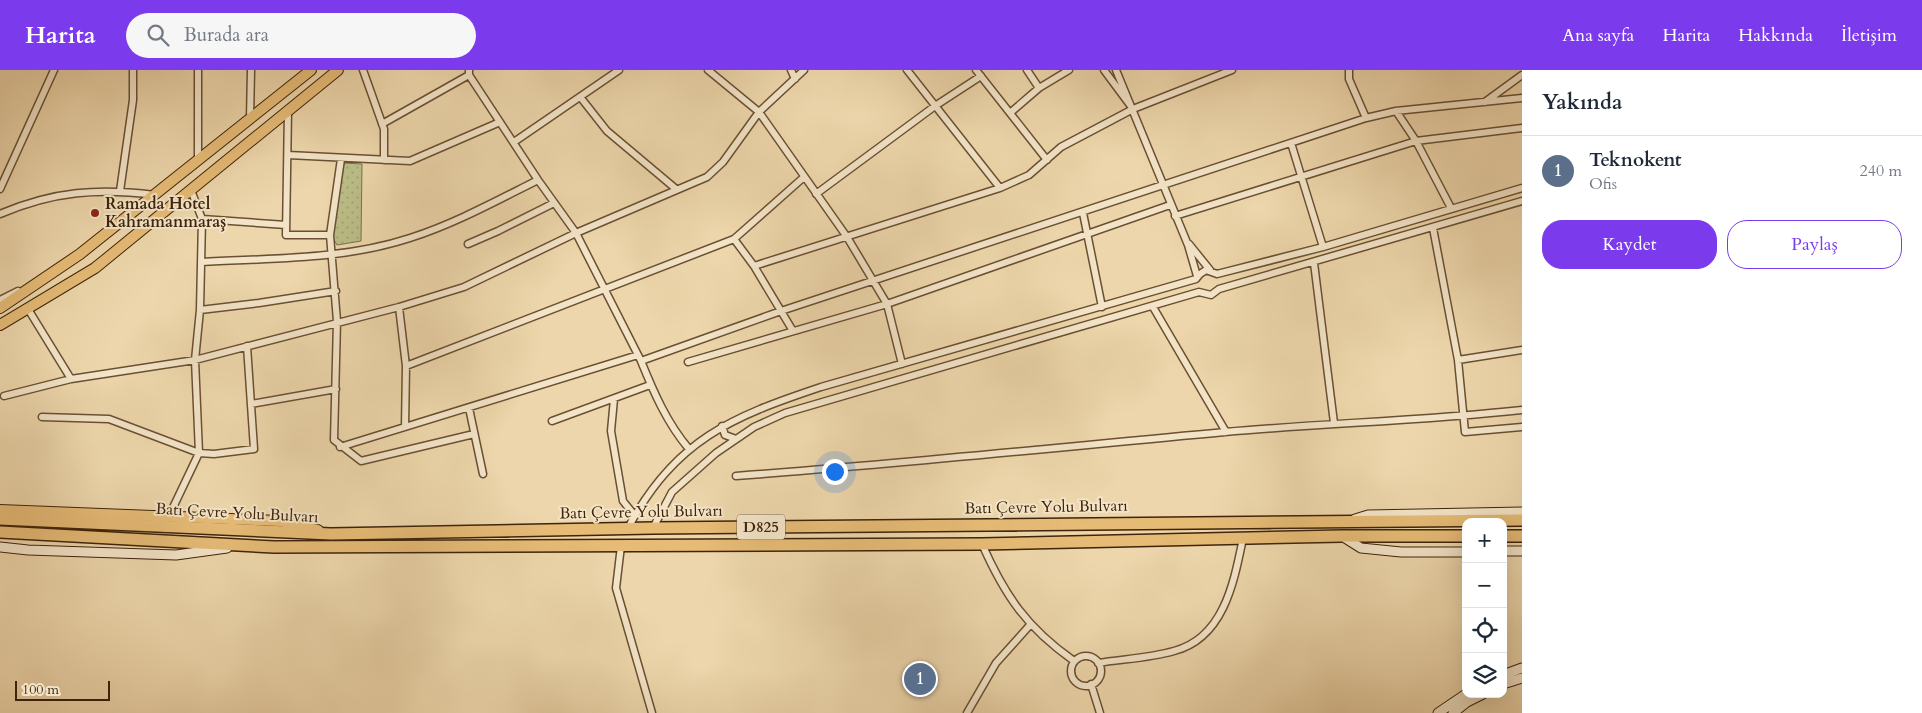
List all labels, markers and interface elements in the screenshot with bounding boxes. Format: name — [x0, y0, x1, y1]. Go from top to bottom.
search box — [126, 13, 476, 58]
text: Harita — [25, 19, 96, 52]
icon: search — [144, 21, 172, 49]
text: Burada ara — [184, 22, 269, 48]
text: Ana sayfa — [1562, 23, 1634, 48]
text: Harita — [1662, 23, 1710, 48]
text: Hakkında — [1738, 23, 1813, 48]
text: İletişim — [1841, 23, 1897, 48]
text: Yakında — [1542, 88, 1622, 117]
text: Teknokent — [1589, 147, 1682, 173]
text: 1 — [1554, 160, 1562, 182]
text: 240 m — [1860, 160, 1902, 182]
text: Ofis — [1589, 173, 1617, 195]
place label: Ramada Hotel Kahramanmaraş — [105, 193, 226, 233]
marker: Ramada Hotel Kahramanmaraş — [89, 207, 101, 219]
button: Kaydet — [1542, 220, 1717, 269]
button: Paylaş — [1727, 220, 1902, 269]
your location — [822, 459, 848, 485]
street label: Batı Çevre Yolu Bulvarı — [964, 495, 1128, 519]
street label: Batı Çevre Yolu Bulvarı — [155, 498, 320, 528]
street label: Batı Çevre Yolu Bulvarı — [559, 500, 723, 524]
road number: D825 — [737, 514, 785, 540]
map controls — [1462, 518, 1507, 698]
button: + — [1462, 518, 1507, 563]
button: − — [1462, 563, 1507, 608]
button: locate — [1462, 608, 1507, 653]
button: layers — [1462, 653, 1507, 698]
pin: 1 — [904, 660, 936, 698]
scale bar — [15, 678, 110, 701]
text: 100 m — [22, 680, 59, 699]

